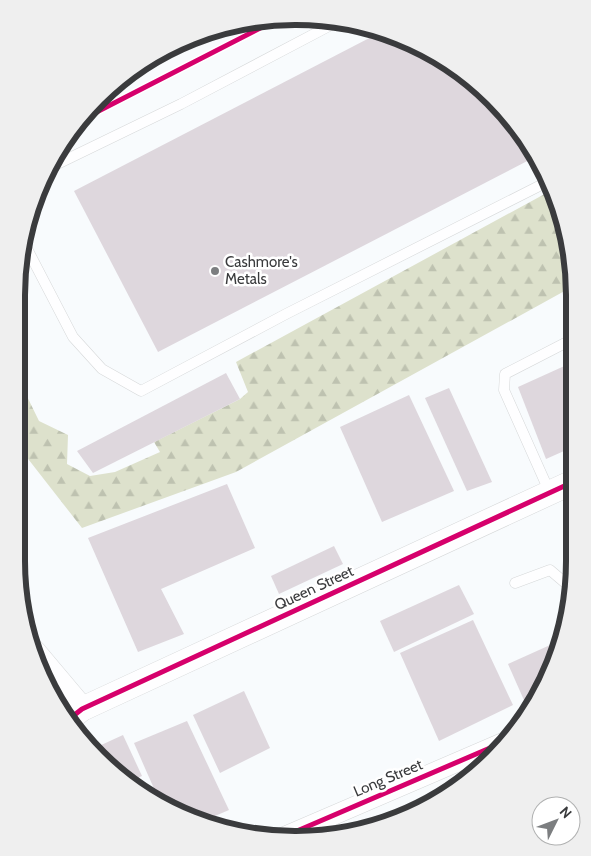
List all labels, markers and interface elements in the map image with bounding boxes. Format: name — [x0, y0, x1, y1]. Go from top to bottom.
place label: Cashmore's Metals — [225, 253, 298, 288]
marker: Cashmore's Metals — [209, 265, 221, 277]
street label: Queen Street — [272, 562, 356, 614]
street label: Long Street — [351, 755, 425, 801]
north arrow — [531, 796, 581, 846]
text: N — [556, 803, 576, 822]

